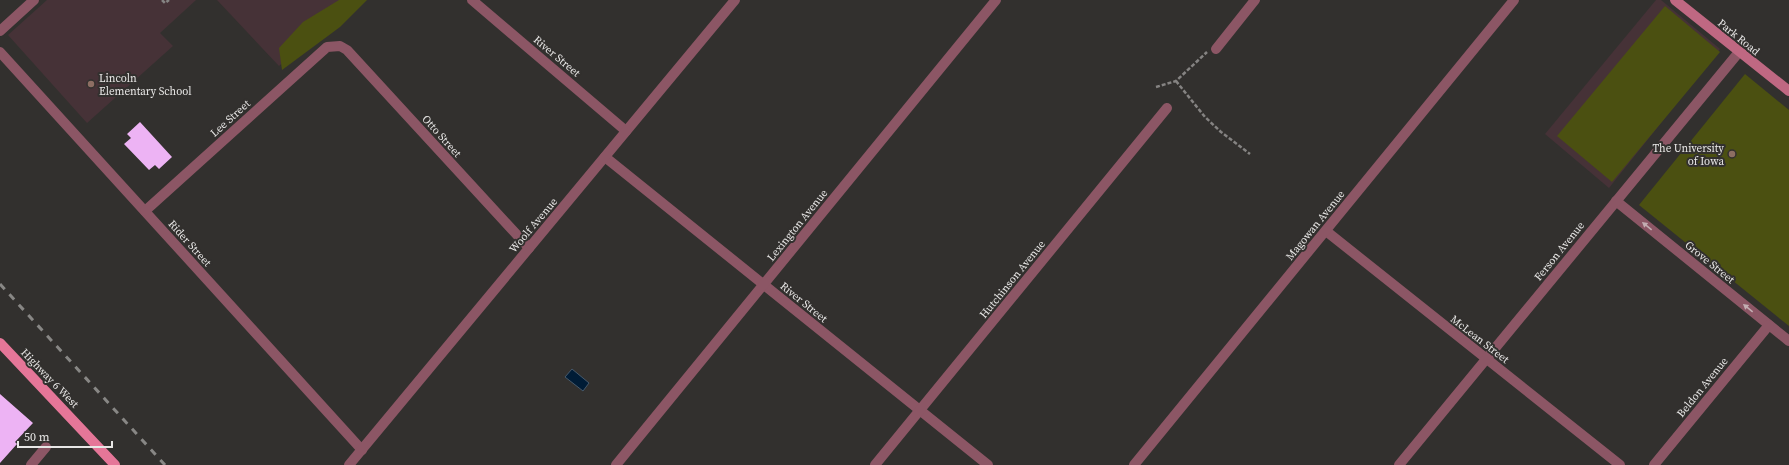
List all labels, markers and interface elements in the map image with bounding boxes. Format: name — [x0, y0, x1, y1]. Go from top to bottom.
street label: Park Road — [1715, 16, 1763, 59]
street label: River Street — [530, 32, 584, 81]
place label: Lincoln Elementary School — [99, 71, 191, 99]
marker: Lincoln Elementary School — [86, 79, 96, 89]
street label: Lee Street — [207, 96, 254, 140]
street label: Otto Street — [419, 112, 465, 161]
place label: The University of Iowa — [1652, 141, 1724, 169]
marker: The University of Iowa — [1727, 149, 1737, 159]
street label: Lexington Avenue — [764, 186, 831, 264]
street label: Magowan Avenue — [1283, 187, 1348, 263]
street label: Woolf Avenue — [506, 194, 561, 256]
street label: Rider Street — [165, 217, 215, 270]
street label: Ferson Avenue — [1531, 218, 1588, 284]
one-way arrow — [1641, 222, 1652, 231]
street label: Hutchinson Avenue — [976, 237, 1049, 321]
street label: Grove Street — [1682, 238, 1738, 287]
street label: River Street — [777, 279, 831, 326]
one-way arrow — [1742, 303, 1753, 312]
street label: McLean Street — [1447, 312, 1512, 367]
street label: Highway 6 West — [17, 345, 82, 412]
street label: Beldon Avenue — [1673, 354, 1732, 421]
scale bar — [18, 423, 112, 449]
text: 50 m — [24, 429, 50, 445]

